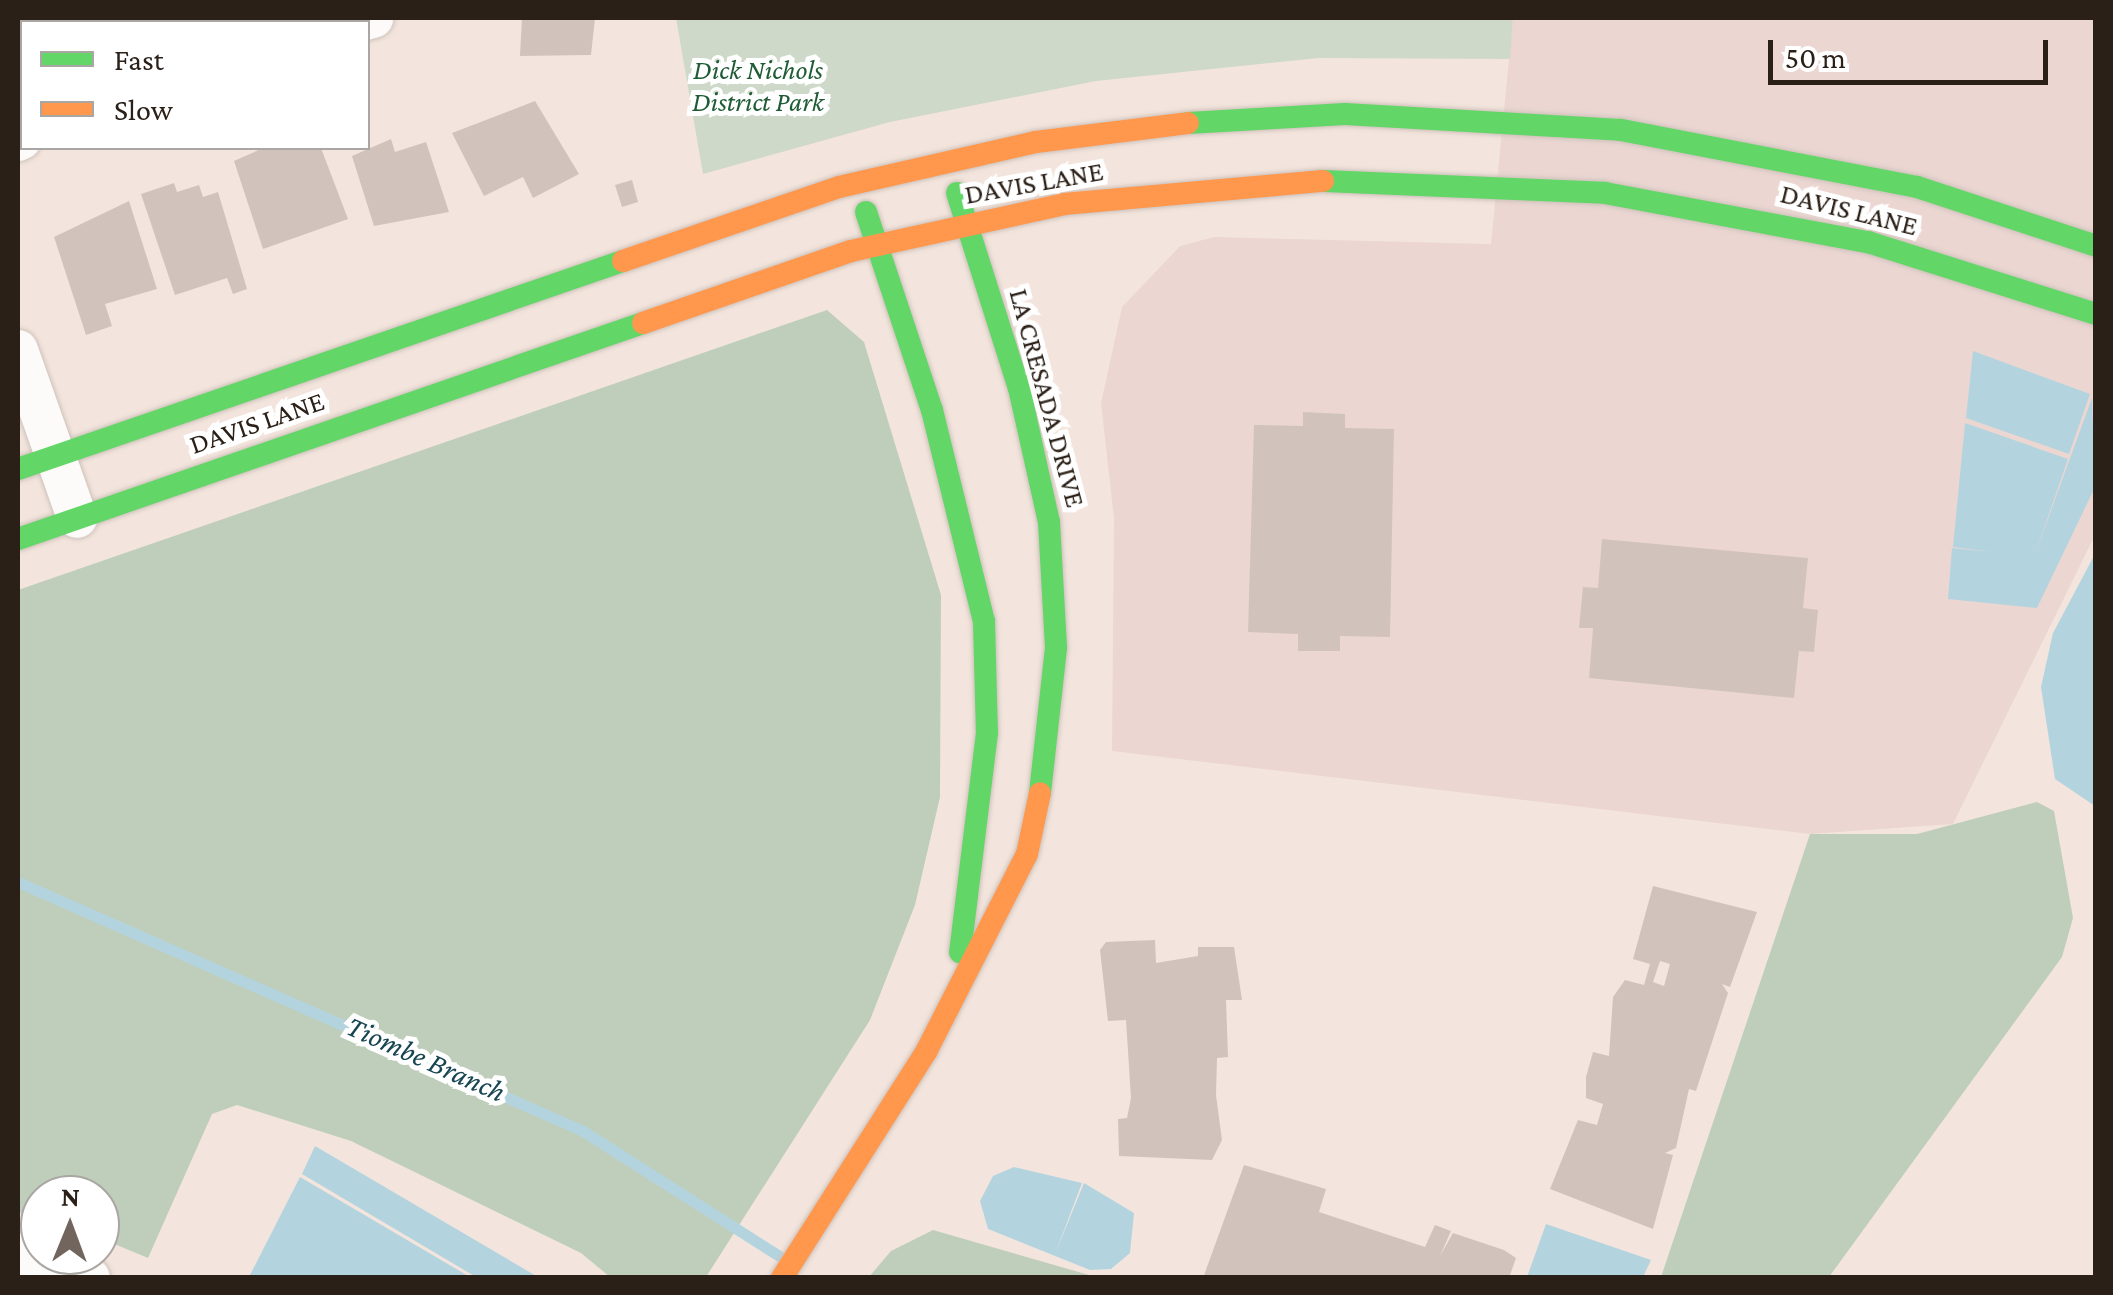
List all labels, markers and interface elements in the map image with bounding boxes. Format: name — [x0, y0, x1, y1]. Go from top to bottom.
legend — [20, 20, 370, 150]
scale bar — [1773, 20, 2053, 82]
text: 50 m — [1785, 41, 1846, 74]
text: Fast — [114, 43, 164, 76]
park label: Dick Nichols District Park — [692, 53, 824, 119]
text: Slow — [114, 93, 173, 126]
street label: DAVIS LANE — [962, 154, 1106, 212]
street label: DAVIS LANE — [1777, 177, 1921, 243]
street label: LA CRESADA DRIVE — [1002, 285, 1092, 511]
street label: DAVIS LANE — [185, 384, 329, 462]
water label: Tiombe Branch — [341, 1008, 511, 1110]
north arrow — [20, 1175, 120, 1275]
text: N — [61, 1181, 80, 1212]

